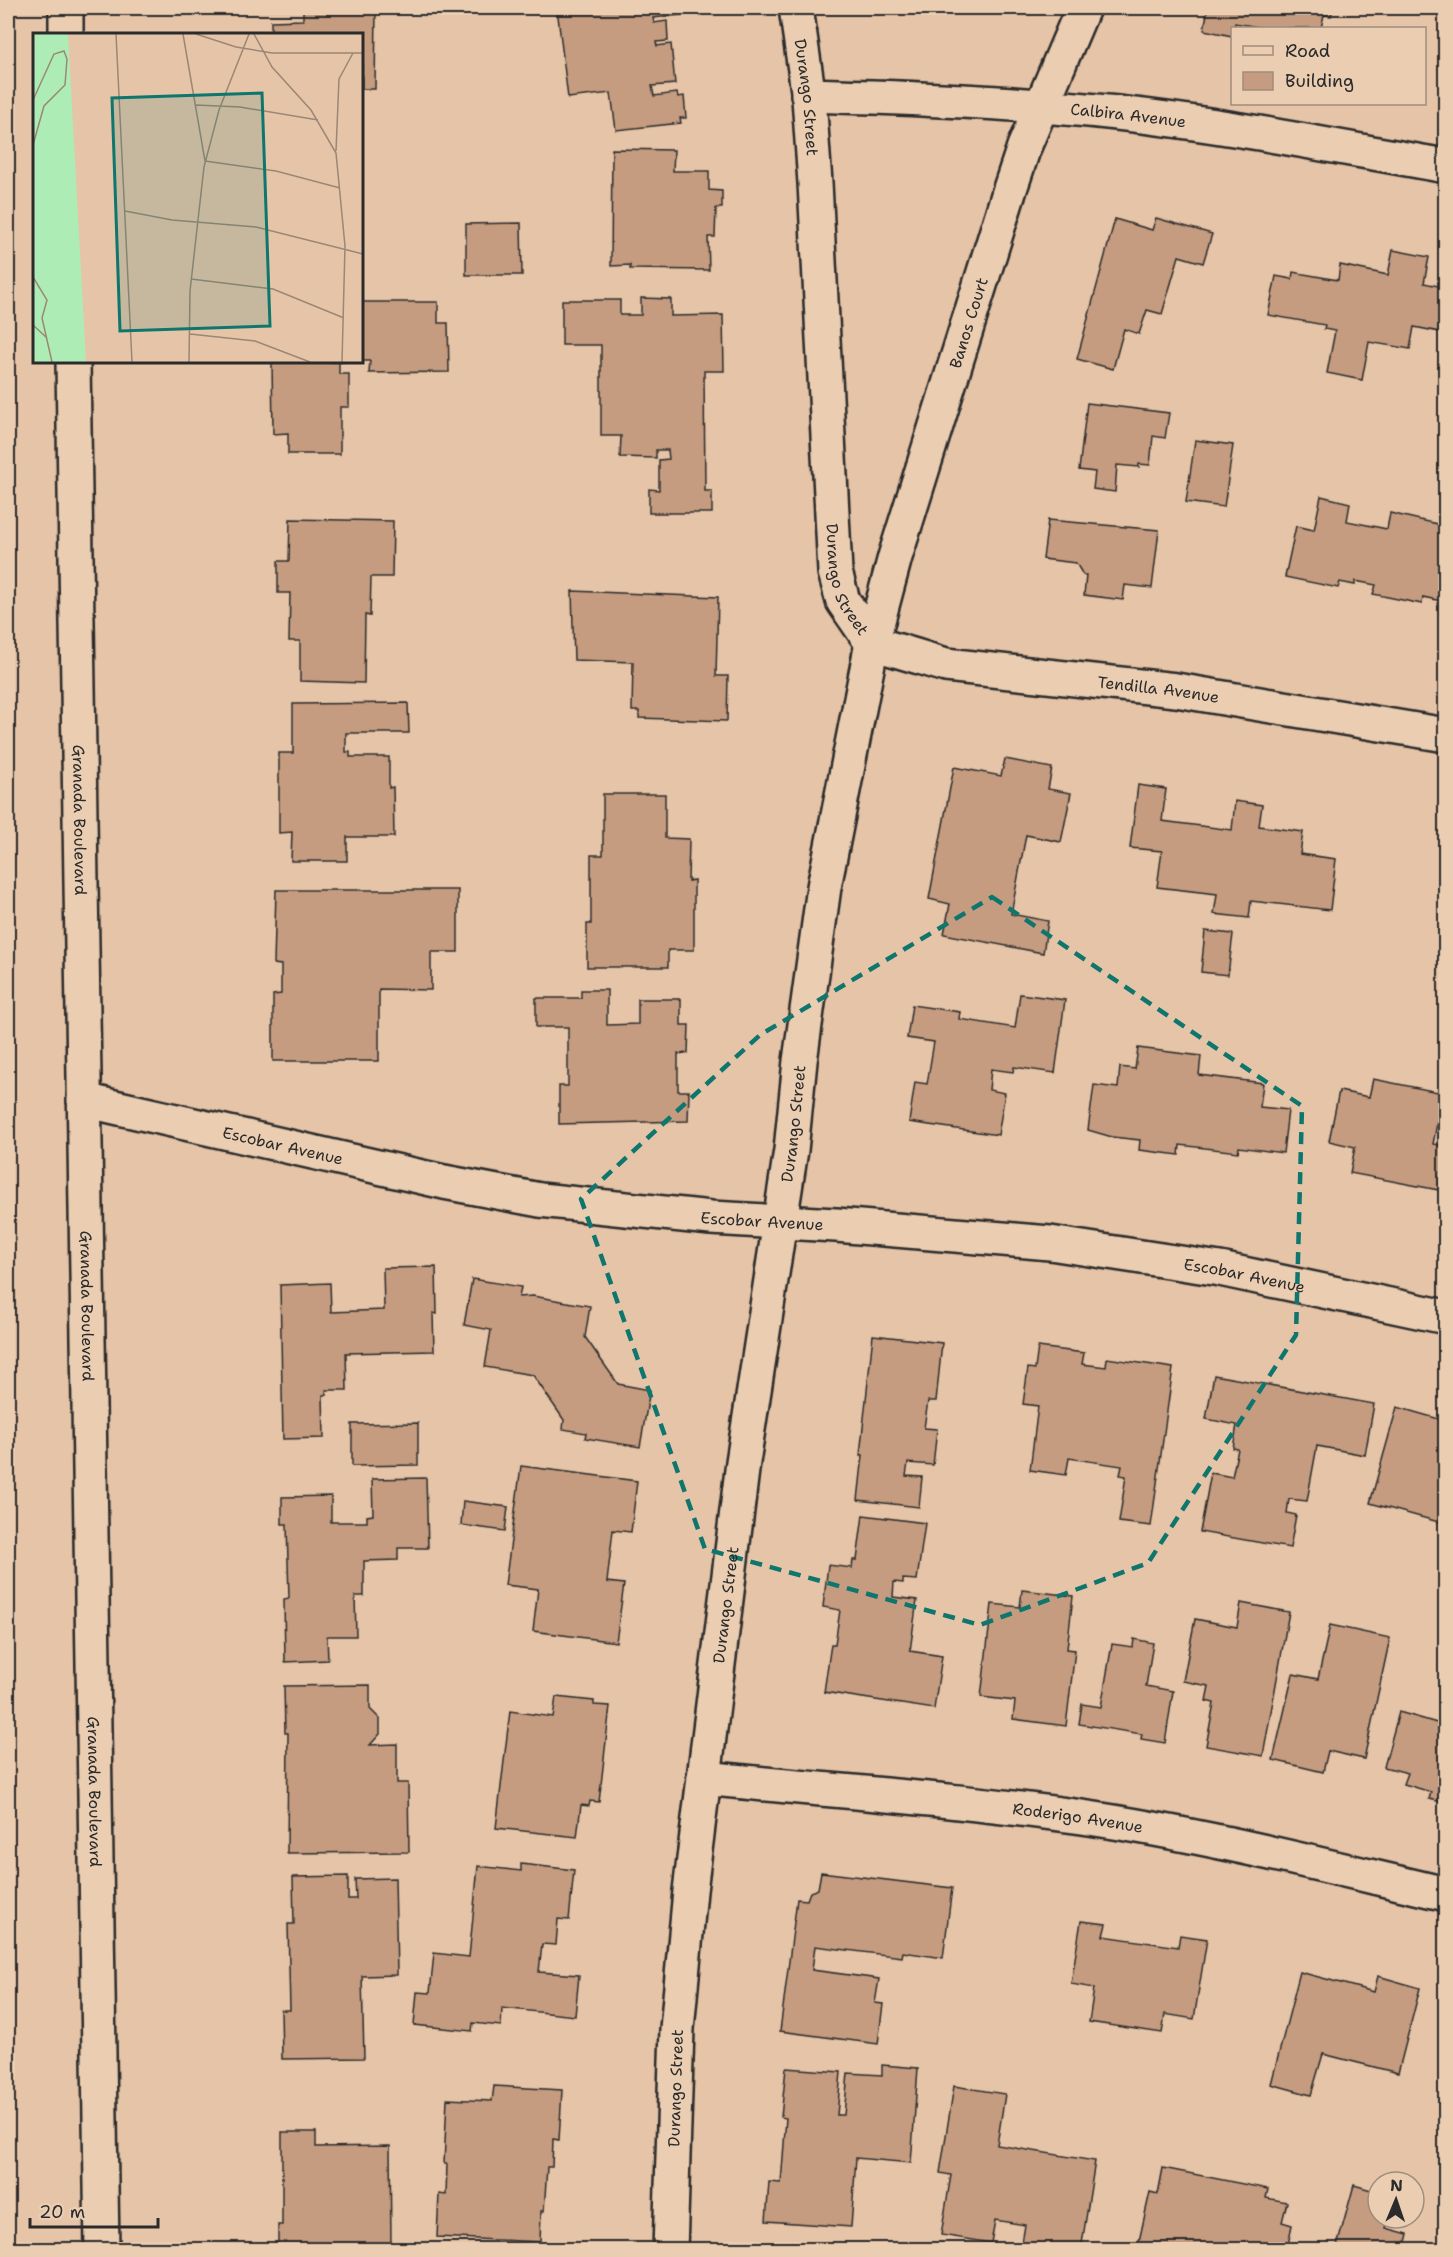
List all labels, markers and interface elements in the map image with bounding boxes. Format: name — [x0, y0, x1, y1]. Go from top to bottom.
legend — [1231, 27, 1426, 105]
inset map — [33, 33, 363, 363]
street label: Durango Street — [790, 37, 823, 157]
text: Road — [1285, 39, 1330, 63]
text: Building — [1285, 69, 1354, 93]
street label: Calbira Avenue — [1070, 98, 1187, 133]
street label: Banos Court — [945, 275, 993, 371]
street label: Durango Street — [822, 523, 873, 639]
street label: Tendilla Avenue — [1096, 672, 1221, 708]
street label: Granada Boulevard — [68, 744, 91, 895]
street label: Durango Street — [776, 1064, 811, 1184]
street label: Escobar Avenue — [220, 1122, 345, 1170]
street label: Escobar Avenue — [699, 1207, 824, 1235]
street label: Granada Boulevard — [75, 1230, 99, 1381]
street label: Escobar Avenue — [1182, 1254, 1307, 1298]
street label: Durango Street — [708, 1545, 743, 1665]
street label: Granada Boulevard — [83, 1716, 106, 1867]
street label: Roderigo Avenue — [1011, 1798, 1145, 1838]
street label: Durango Street — [663, 2029, 688, 2147]
north arrow — [1366, 2170, 1426, 2230]
text: N — [1390, 2175, 1403, 2196]
scale bar — [30, 2191, 158, 2229]
text: 20 m — [39, 2200, 85, 2224]

